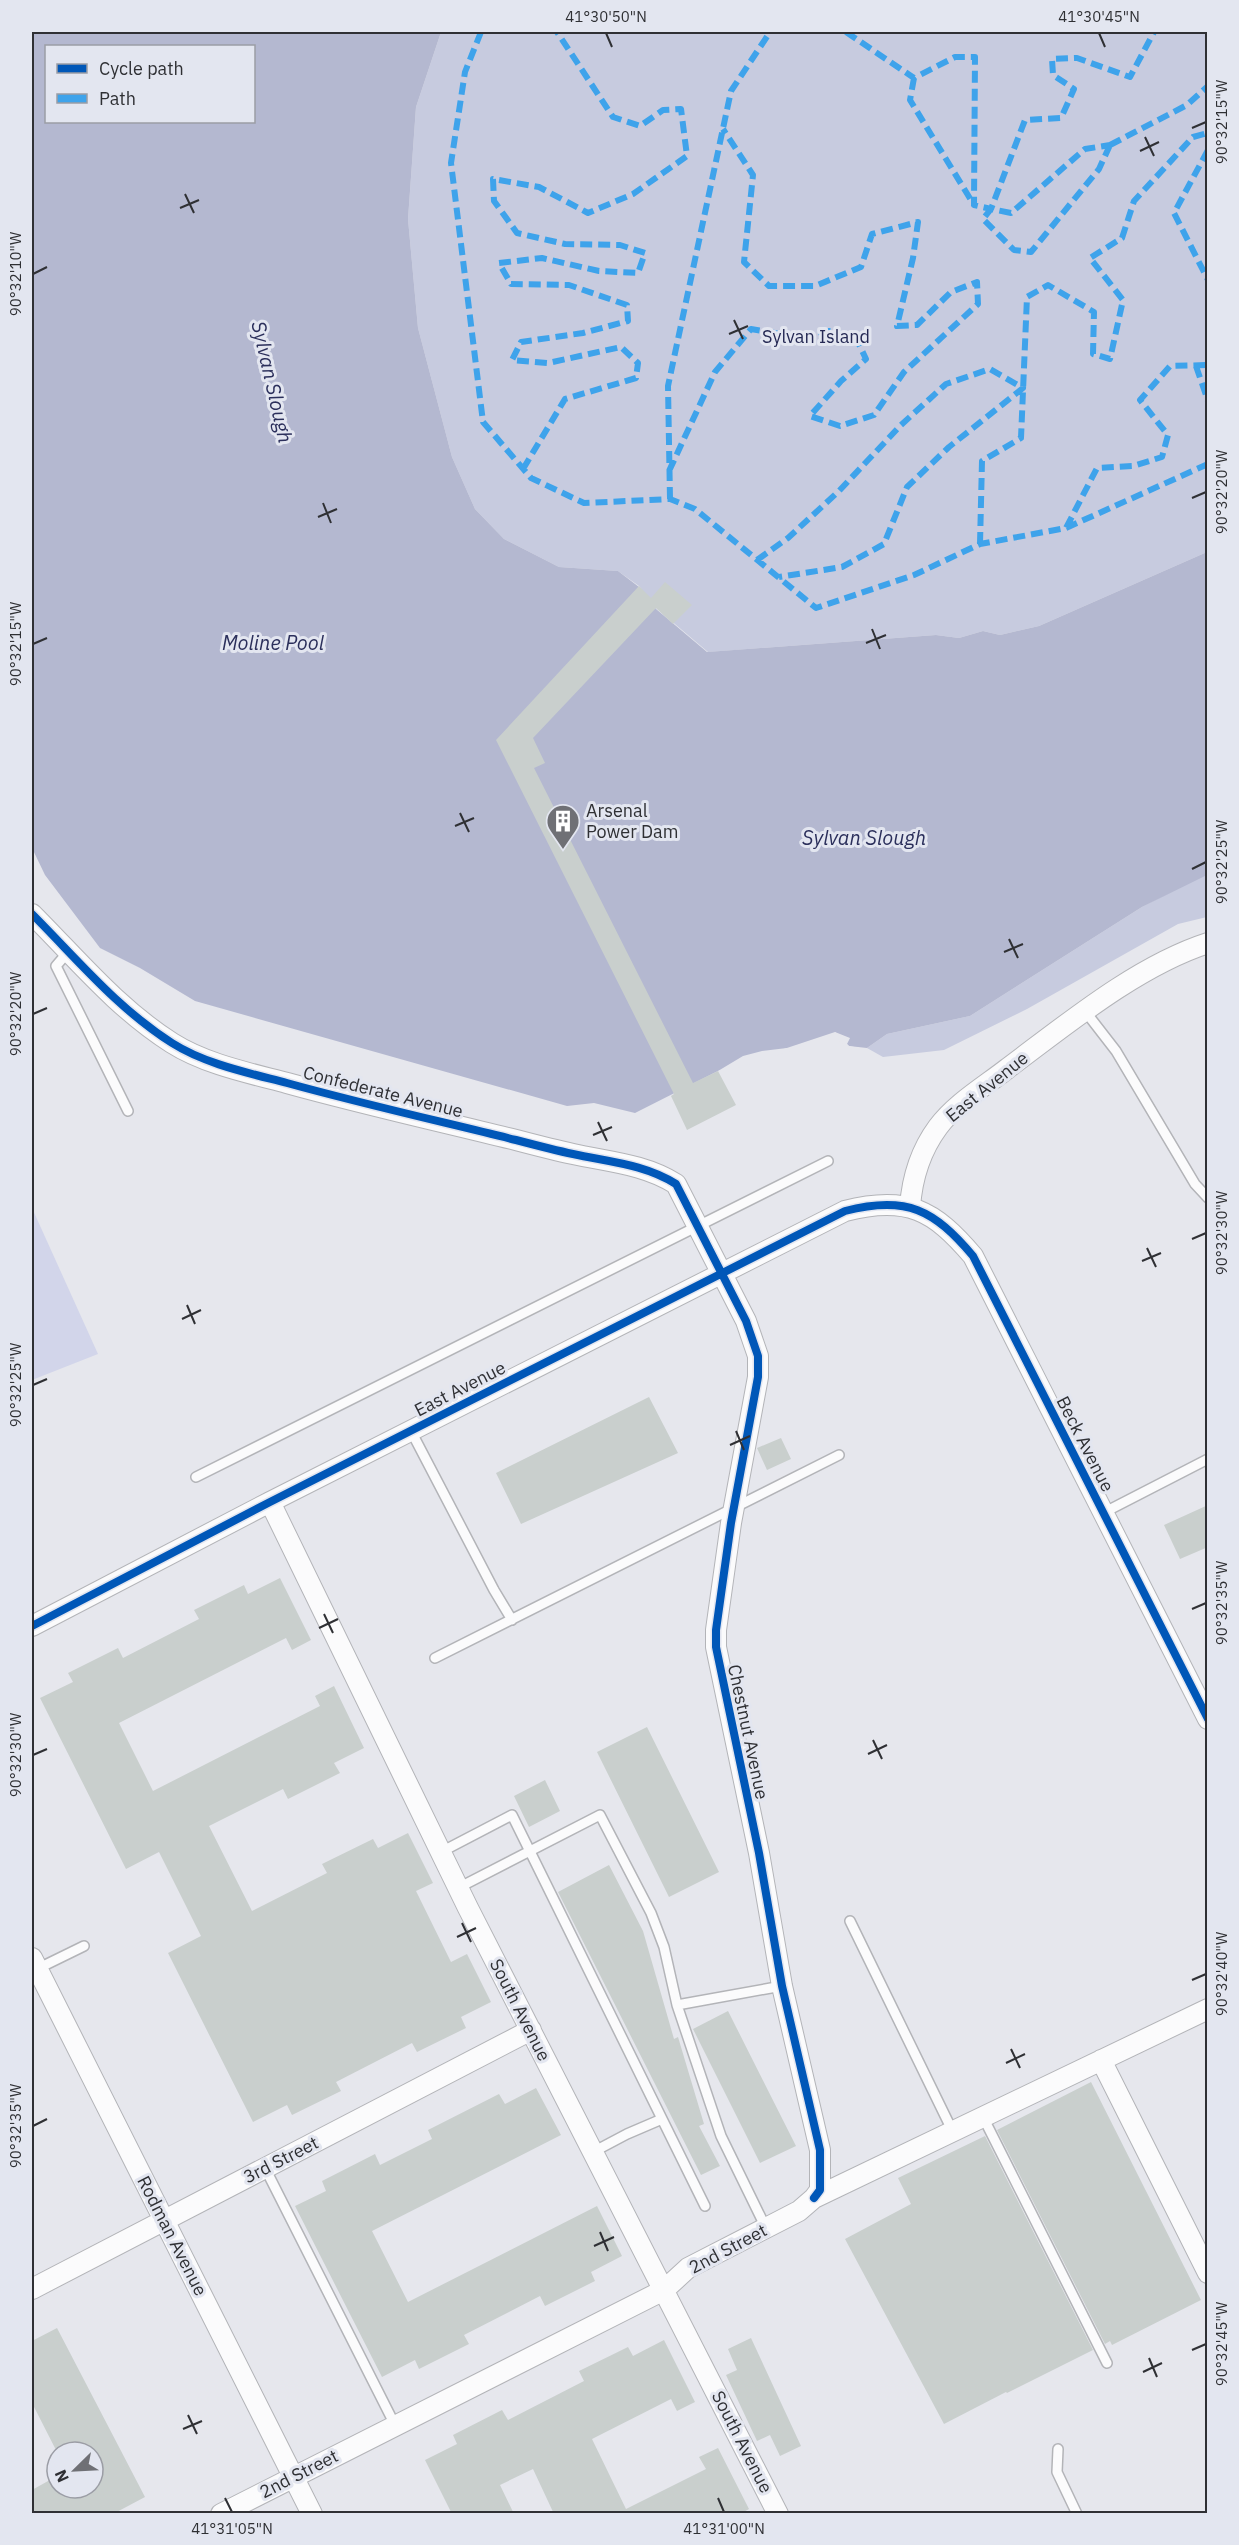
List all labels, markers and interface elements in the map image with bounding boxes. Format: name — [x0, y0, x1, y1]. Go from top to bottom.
text: 41°30'50"N — [565, 7, 647, 26]
text: 41°30'45"N — [1058, 7, 1140, 26]
legend — [45, 45, 255, 123]
text: Cycle path — [99, 57, 184, 80]
text: 90°32'15"W — [1212, 79, 1231, 164]
text: Path — [99, 87, 136, 110]
text: 90°32'10"W — [6, 231, 25, 316]
water label: Sylvan Slough — [245, 318, 300, 445]
park label: Sylvan Island — [762, 325, 870, 348]
text: 90°32'20"W — [1212, 449, 1231, 534]
text: 90°32'15"W — [6, 601, 25, 686]
water label: Moline Pool — [222, 629, 325, 656]
place label: Arsenal Power Dam — [586, 799, 678, 843]
building icon: Arsenal Power Dam — [545, 803, 581, 850]
text: 90°32'25"W — [1212, 819, 1231, 904]
water label: Sylvan Slough — [802, 824, 926, 851]
text: 90°32'20"W — [6, 971, 25, 1056]
street label: East Avenue — [941, 1046, 1033, 1127]
street label: Confederate Avenue — [301, 1061, 466, 1123]
text: 90°32'30"W — [1212, 1190, 1231, 1275]
text: 90°32'25"W — [6, 1342, 25, 1427]
street label: East Avenue — [410, 1356, 509, 1421]
street label: Beck Avenue — [1051, 1392, 1119, 1496]
text: 90°32'35"W — [1212, 1560, 1231, 1645]
street label: Chestnut Avenue — [723, 1662, 774, 1802]
text: 90°32'30"W — [6, 1712, 25, 1797]
text: 90°32'40"W — [1212, 1931, 1231, 2016]
street label: South Avenue — [485, 1955, 556, 2065]
text: 90°32'35"W — [6, 2083, 25, 2168]
street label: 3rd Street — [239, 2131, 322, 2188]
street label: Rodman Avenue — [132, 2172, 213, 2300]
street label: 2nd Street — [685, 2218, 771, 2279]
text: 90°32'45"W — [1212, 2301, 1231, 2386]
street label: South Avenue — [707, 2387, 778, 2497]
north arrow — [45, 2440, 105, 2500]
street label: 2nd Street — [256, 2444, 342, 2503]
text: N — [50, 2467, 73, 2485]
text: 41°31'05"N — [191, 2519, 273, 2538]
text: 41°31'00"N — [683, 2519, 765, 2538]

